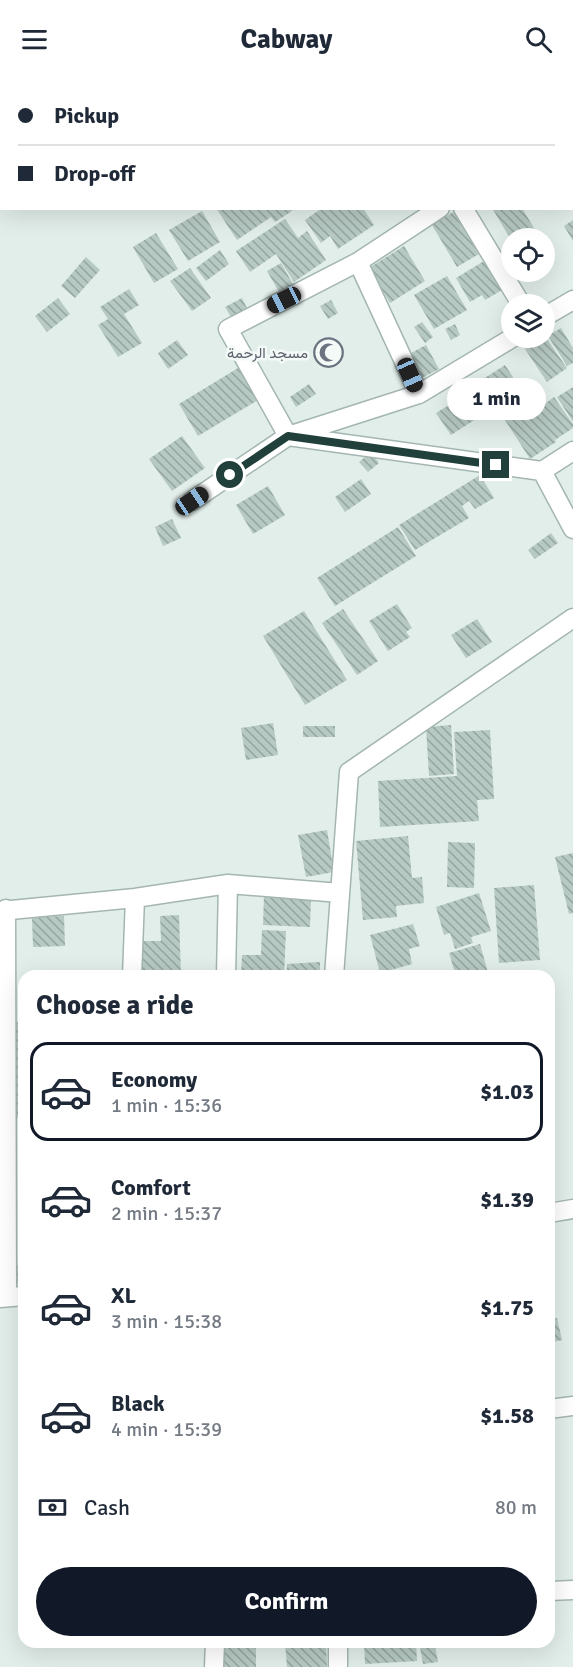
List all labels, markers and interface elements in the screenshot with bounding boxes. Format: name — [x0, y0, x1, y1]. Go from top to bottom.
icon: menu — [18, 23, 51, 56]
text: Cabway — [241, 23, 332, 56]
icon: search — [522, 23, 555, 56]
text: Pickup — [54, 102, 119, 129]
text: Drop-off — [54, 160, 135, 187]
map controls — [501, 228, 555, 348]
button: locate — [501, 228, 555, 282]
car — [264, 284, 304, 316]
button: layers — [501, 294, 555, 348]
mosque icon: مسجد الرحمة — [313, 337, 345, 369]
place label: مسجد الرحمة — [227, 344, 308, 362]
car — [394, 355, 426, 395]
callout: 1 min — [446, 378, 546, 420]
text: 1 min — [472, 386, 521, 411]
route end — [482, 451, 509, 478]
route start — [216, 461, 243, 488]
car — [172, 483, 212, 519]
text: Choose a ride — [36, 989, 194, 1022]
icon: car — [39, 1065, 93, 1119]
text: Economy — [111, 1066, 197, 1093]
text: $1.03 — [480, 1078, 534, 1105]
text: 1 min · 15:36 — [111, 1093, 222, 1118]
icon: car — [39, 1173, 93, 1227]
text: Comfort — [111, 1174, 191, 1201]
text: $1.39 — [480, 1186, 534, 1213]
text: 2 min · 15:37 — [111, 1201, 222, 1226]
icon: car — [39, 1281, 93, 1335]
text: XL — [111, 1282, 136, 1309]
text: $1.75 — [480, 1294, 534, 1321]
text: 3 min · 15:38 — [111, 1309, 222, 1334]
icon: car — [39, 1389, 93, 1443]
text: Black — [111, 1390, 165, 1417]
text: $1.58 — [480, 1402, 534, 1429]
text: 4 min · 15:39 — [111, 1417, 222, 1442]
icon: cash — [36, 1491, 69, 1524]
text: Cash — [84, 1494, 130, 1521]
text: 80 m — [495, 1495, 537, 1520]
button: Confirm — [36, 1567, 537, 1636]

